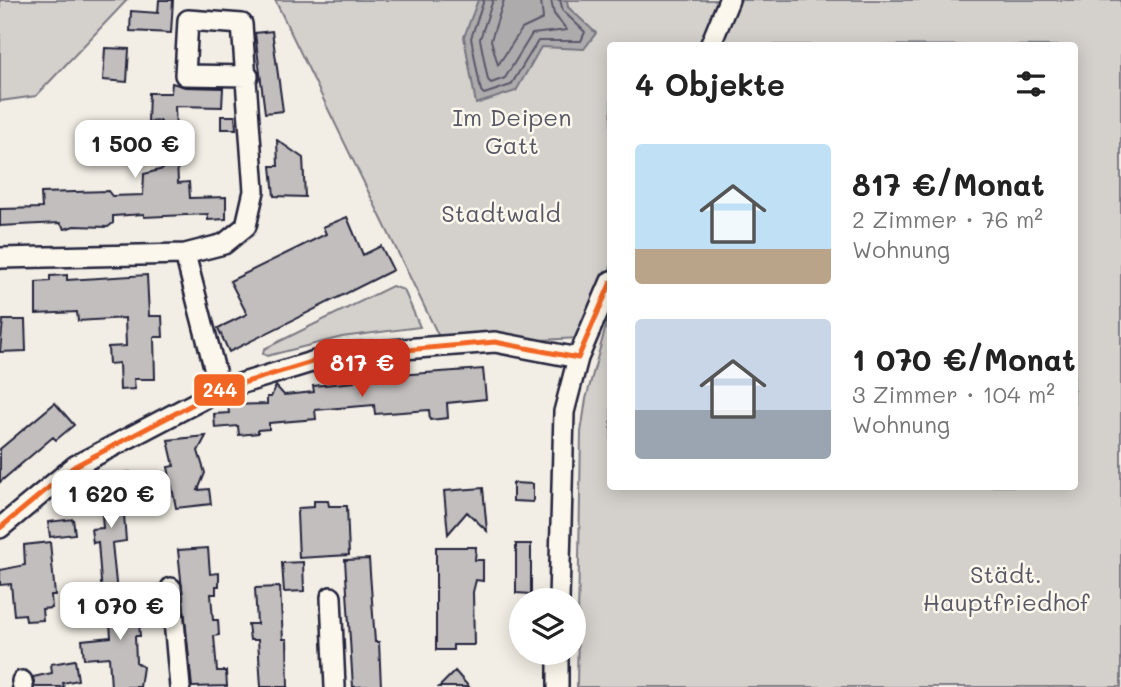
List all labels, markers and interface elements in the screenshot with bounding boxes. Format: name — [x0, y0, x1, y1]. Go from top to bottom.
text: 4 Objekte — [635, 64, 785, 104]
icon: filters — [1012, 65, 1050, 103]
park label: Im Deipen Gatt — [453, 101, 571, 160]
pin: 1 500 € — [70, 120, 200, 180]
text: 1 500 € — [91, 128, 179, 158]
text: 817 €/Monat — [852, 164, 1045, 204]
icon: home — [691, 172, 775, 256]
park label: Stadtwald — [441, 197, 561, 228]
text: 2 Zimmer · 76 m² — [852, 204, 1043, 234]
text: Wohnung — [852, 234, 950, 264]
text: 1 070 €/Monat — [852, 339, 1075, 379]
pin: 817 € — [313, 340, 411, 399]
text: 817 € — [330, 347, 394, 377]
icon: home — [691, 347, 775, 431]
line badge: 244 — [193, 373, 246, 407]
text: 244 — [203, 377, 237, 402]
text: 3 Zimmer · 104 m² — [852, 379, 1055, 409]
text: Wohnung — [852, 409, 950, 439]
pin: 1 620 € — [46, 470, 176, 530]
text: 1 620 € — [68, 478, 154, 508]
park label: Städt. Hauptfriedhof — [923, 558, 1090, 617]
pin: 1 070 € — [55, 582, 185, 642]
map controls — [509, 588, 586, 665]
button: layers — [509, 588, 586, 665]
text: 1 070 € — [76, 590, 164, 620]

